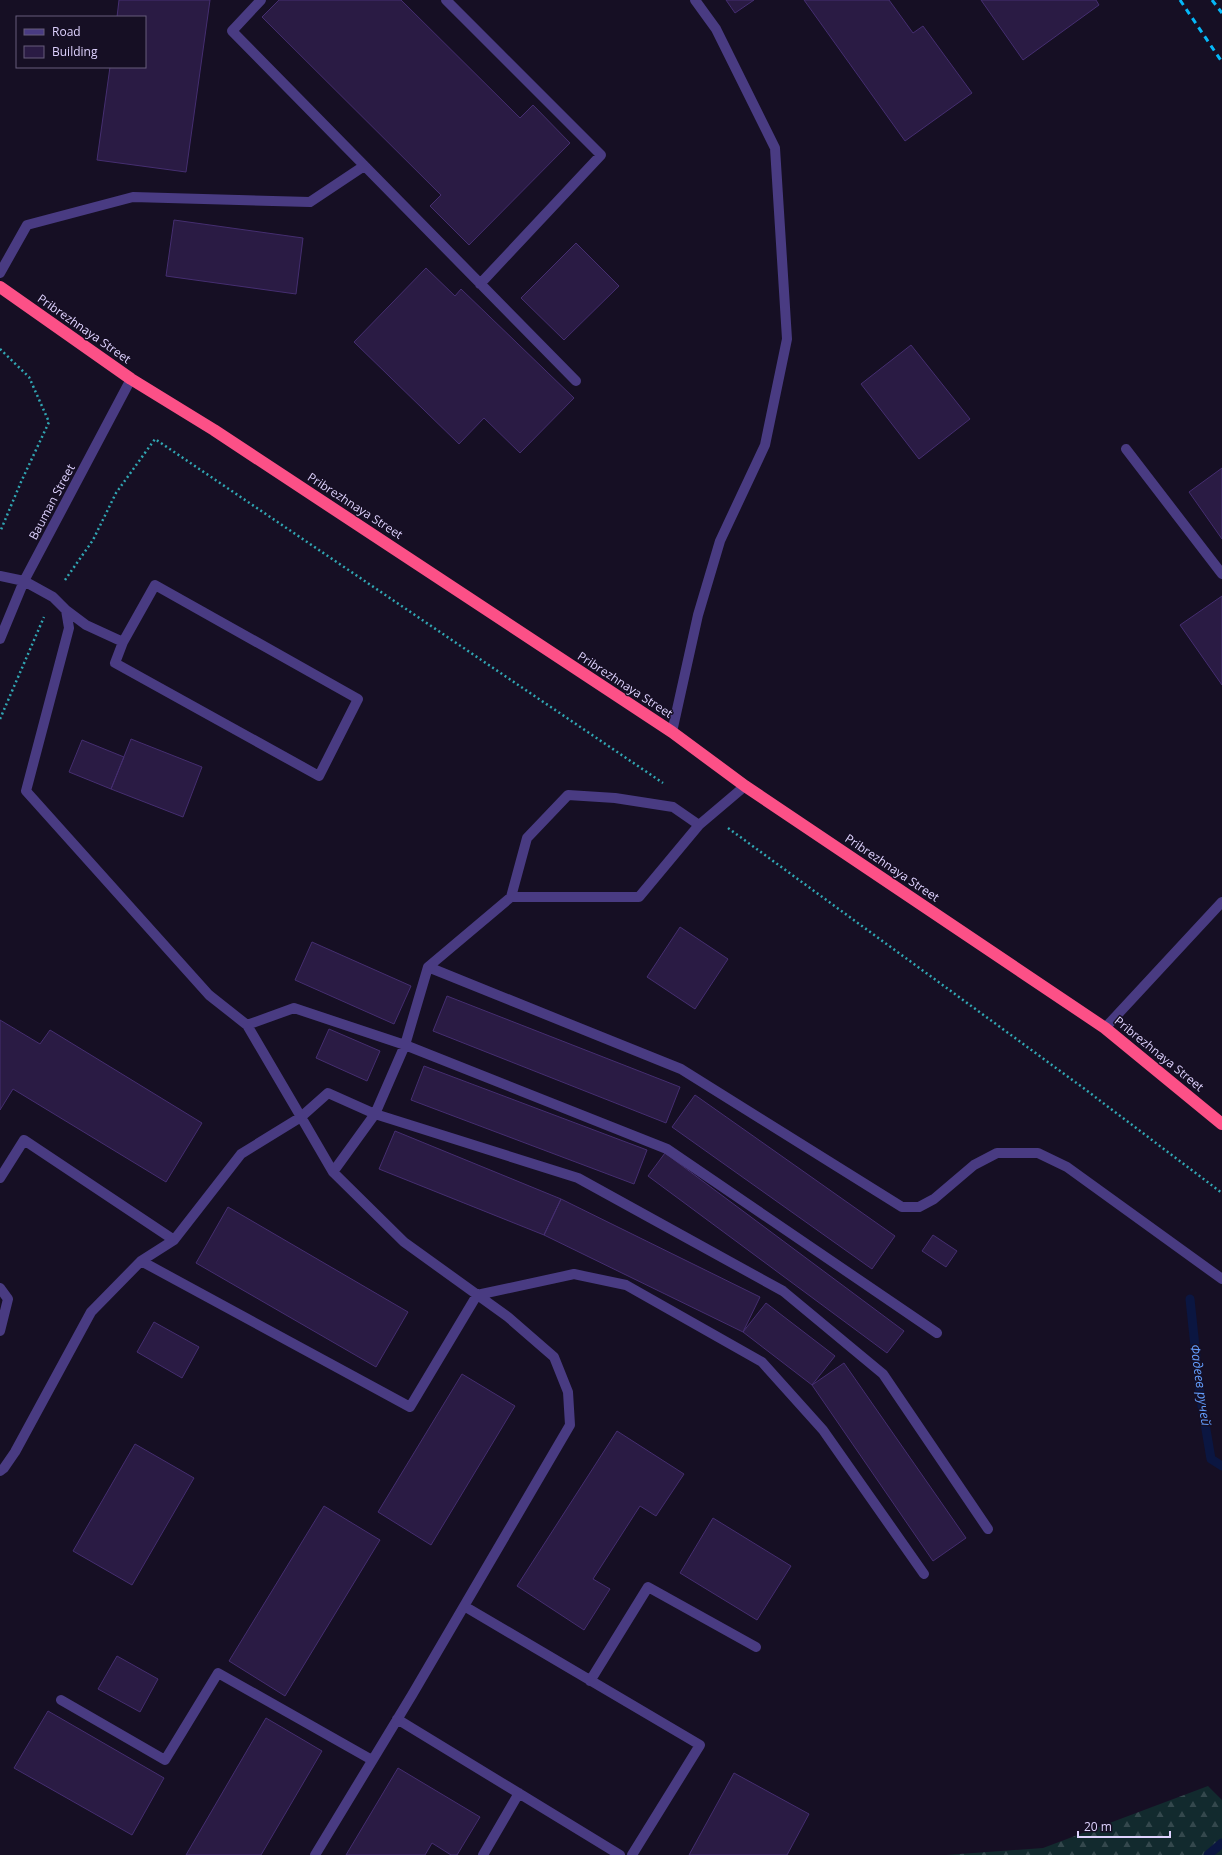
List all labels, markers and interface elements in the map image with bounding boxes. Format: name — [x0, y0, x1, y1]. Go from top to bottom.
legend — [16, 16, 146, 68]
text: Road — [52, 23, 81, 40]
text: Building — [52, 43, 98, 60]
street label: Pribrezhnaya Street — [34, 290, 134, 367]
street label: Bauman Street — [24, 461, 79, 543]
street label: Pribrezhnaya Street — [304, 468, 406, 543]
street label: Pribrezhnaya Street — [574, 647, 676, 722]
street label: Pribrezhnaya Street — [842, 830, 943, 906]
street label: Pribrezhnaya Street — [1111, 1012, 1208, 1095]
water label: Фадеев ручей — [1186, 1343, 1216, 1428]
scale bar — [1078, 1813, 1170, 1839]
text: 20 m — [1084, 1818, 1112, 1835]

